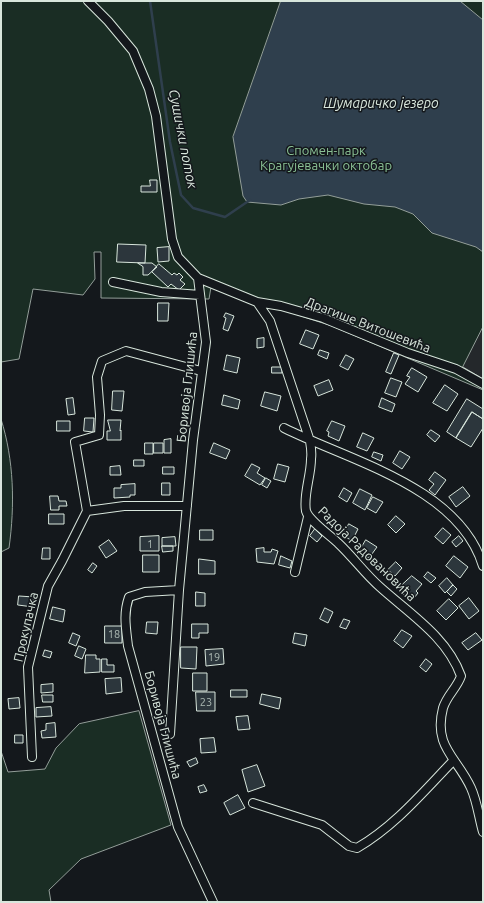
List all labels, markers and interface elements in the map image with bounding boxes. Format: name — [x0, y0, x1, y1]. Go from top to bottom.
water label: Сушички поток — [165, 88, 201, 190]
water label: Шумаричко језеро — [323, 95, 439, 111]
park label: Спомен-парк Крагујевачки октобар — [260, 143, 392, 174]
street label: Драгише Витошевића — [303, 294, 433, 356]
street label: Боривоја Глишића — [173, 331, 201, 443]
street label: Радоја Радовановића — [315, 503, 419, 605]
house number: 1 — [147, 537, 153, 551]
street label: Прокупачка — [10, 590, 42, 664]
house number: 18 — [108, 627, 120, 641]
house number: 19 — [208, 650, 220, 664]
street label: Боривоја Глишића — [141, 669, 185, 781]
house number: 23 — [200, 695, 212, 709]

